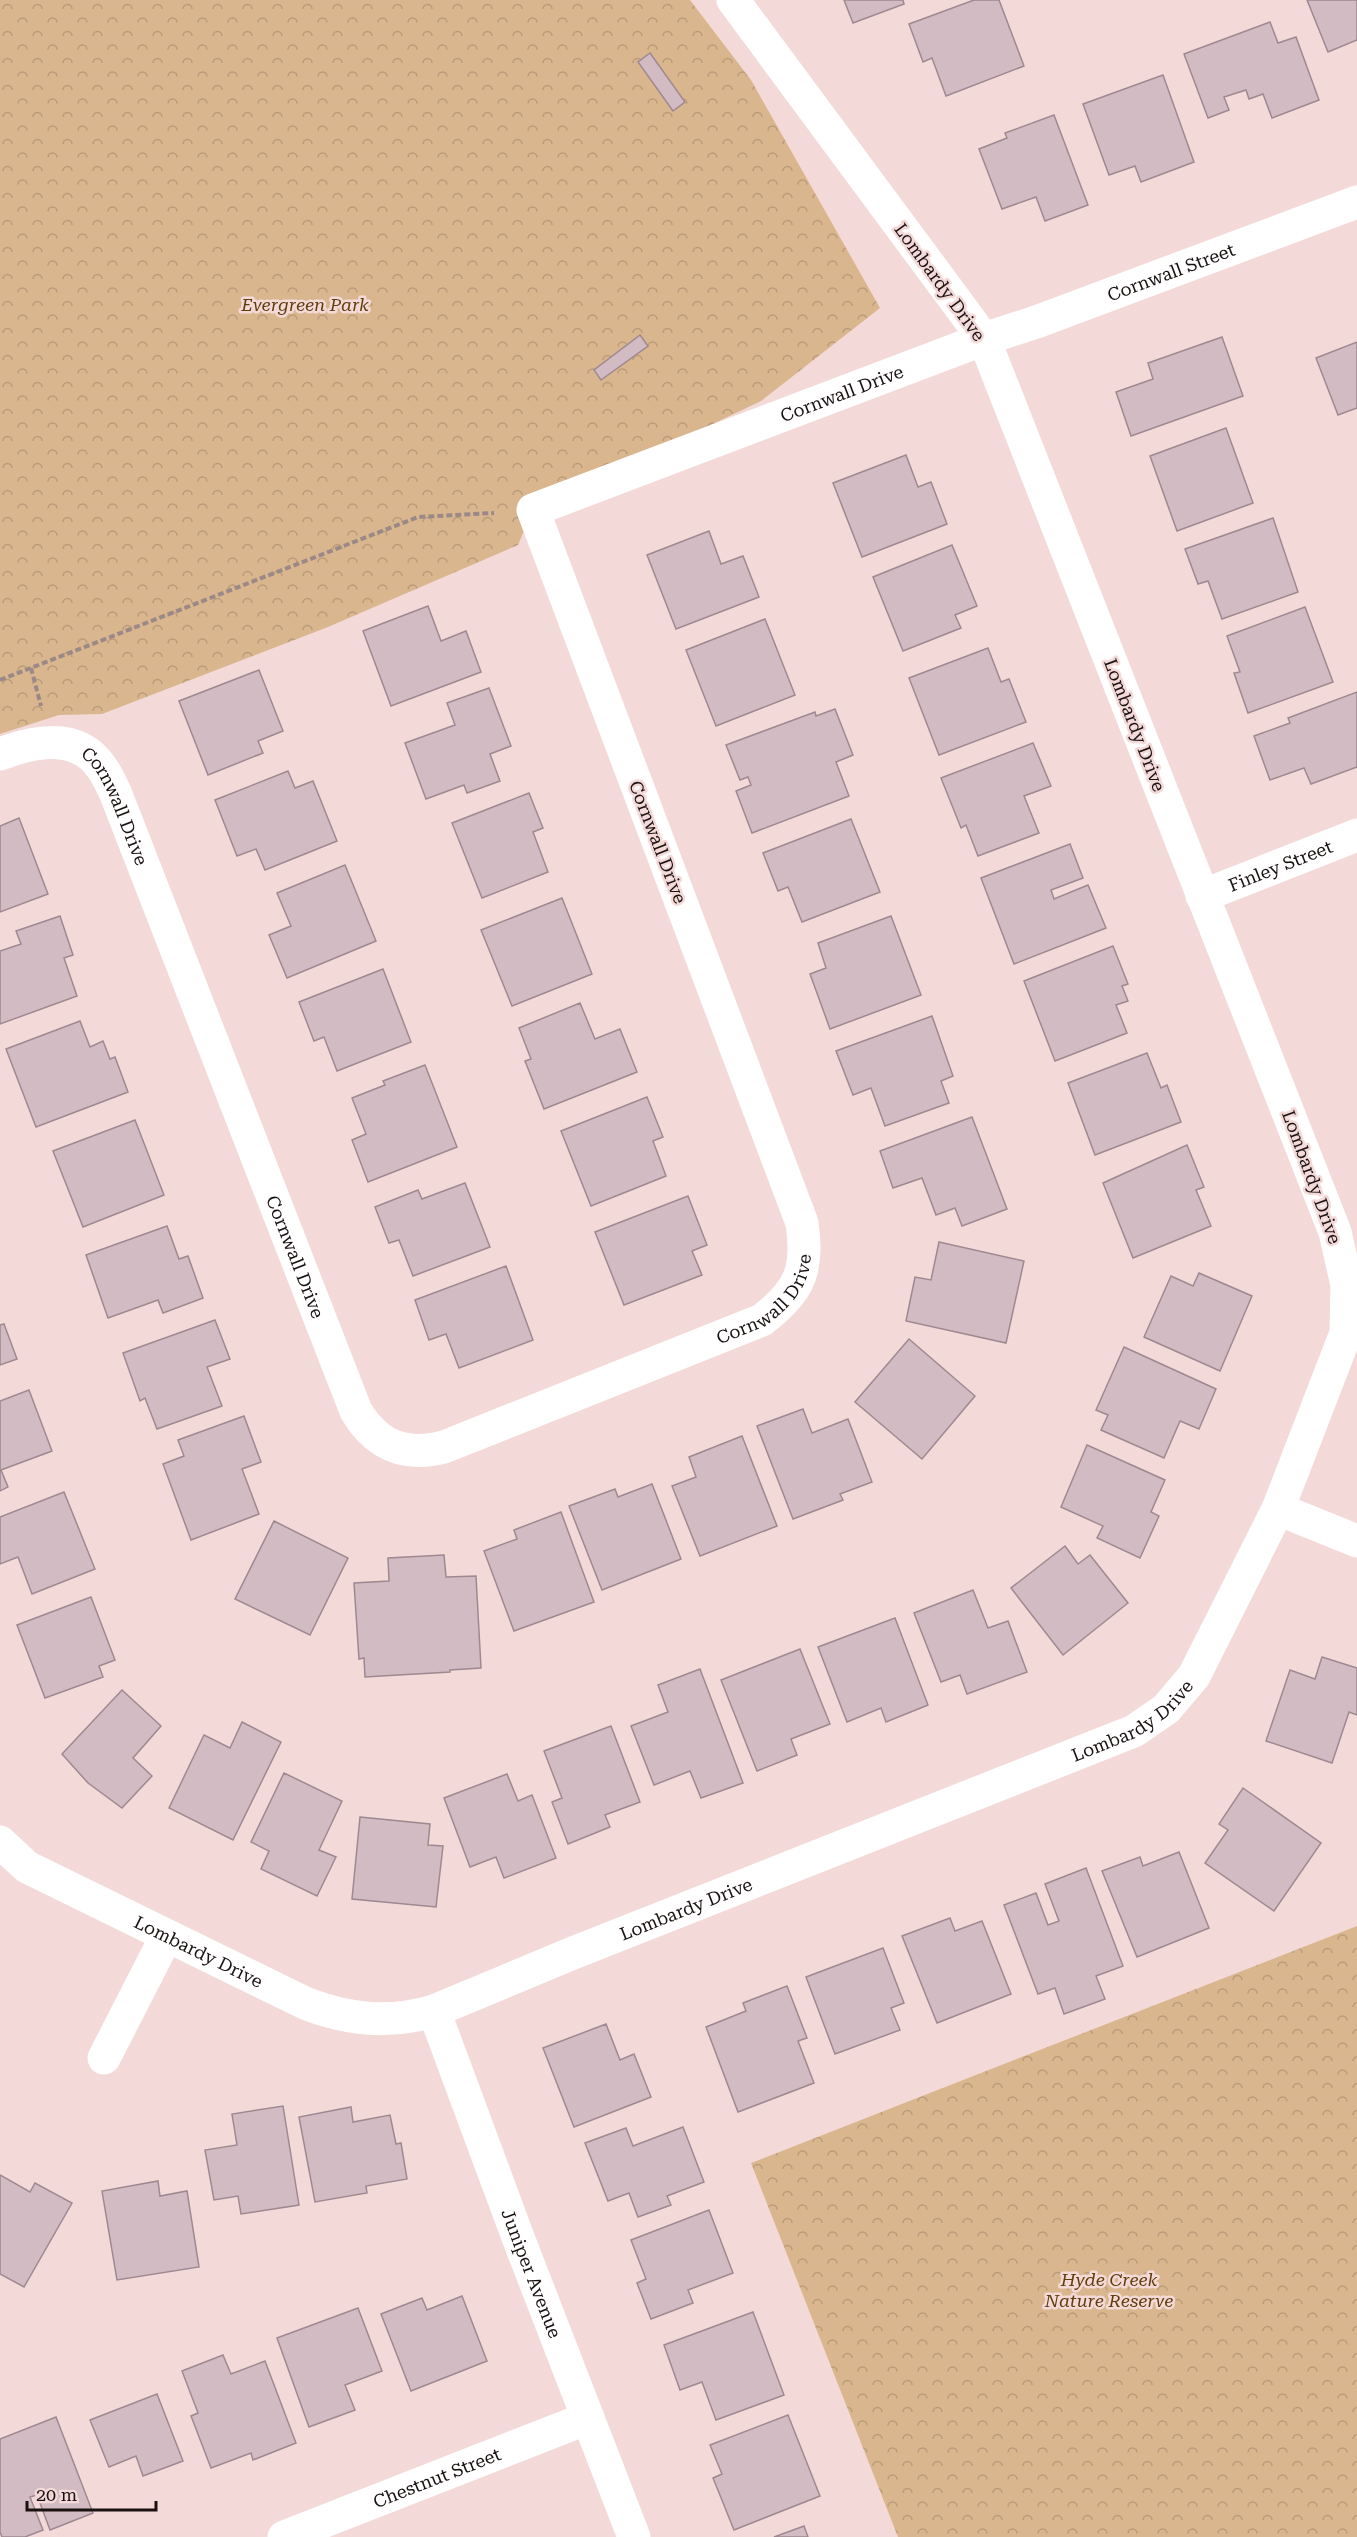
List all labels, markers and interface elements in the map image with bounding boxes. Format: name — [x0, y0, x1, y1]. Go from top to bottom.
street label: Lombardy Drive — [890, 219, 990, 345]
street label: Cornwall Street — [1104, 238, 1238, 305]
park label: Evergreen Park — [240, 294, 369, 315]
street label: Cornwall Drive — [777, 360, 906, 426]
street label: Lombardy Drive — [1100, 656, 1170, 794]
street label: Cornwall Drive — [78, 742, 153, 868]
street label: Cornwall Drive — [625, 778, 691, 907]
street label: Finley Street — [1225, 835, 1335, 895]
street label: Lombardy Drive — [1278, 1107, 1346, 1247]
street label: Cornwall Drive — [263, 1192, 329, 1321]
street label: Cornwall Drive — [713, 1253, 815, 1348]
street label: Lombardy Drive — [1068, 1675, 1197, 1765]
street label: Lombardy Drive — [617, 1873, 755, 1944]
street label: Lombardy Drive — [131, 1911, 267, 1991]
street label: Juniper Avenue — [498, 2206, 566, 2341]
park label: Hyde Creek Nature Reserve — [1044, 2269, 1173, 2311]
street label: Chestnut Street — [370, 2443, 504, 2512]
scale bar — [27, 2474, 156, 2512]
text: 20 m — [36, 2484, 77, 2505]

